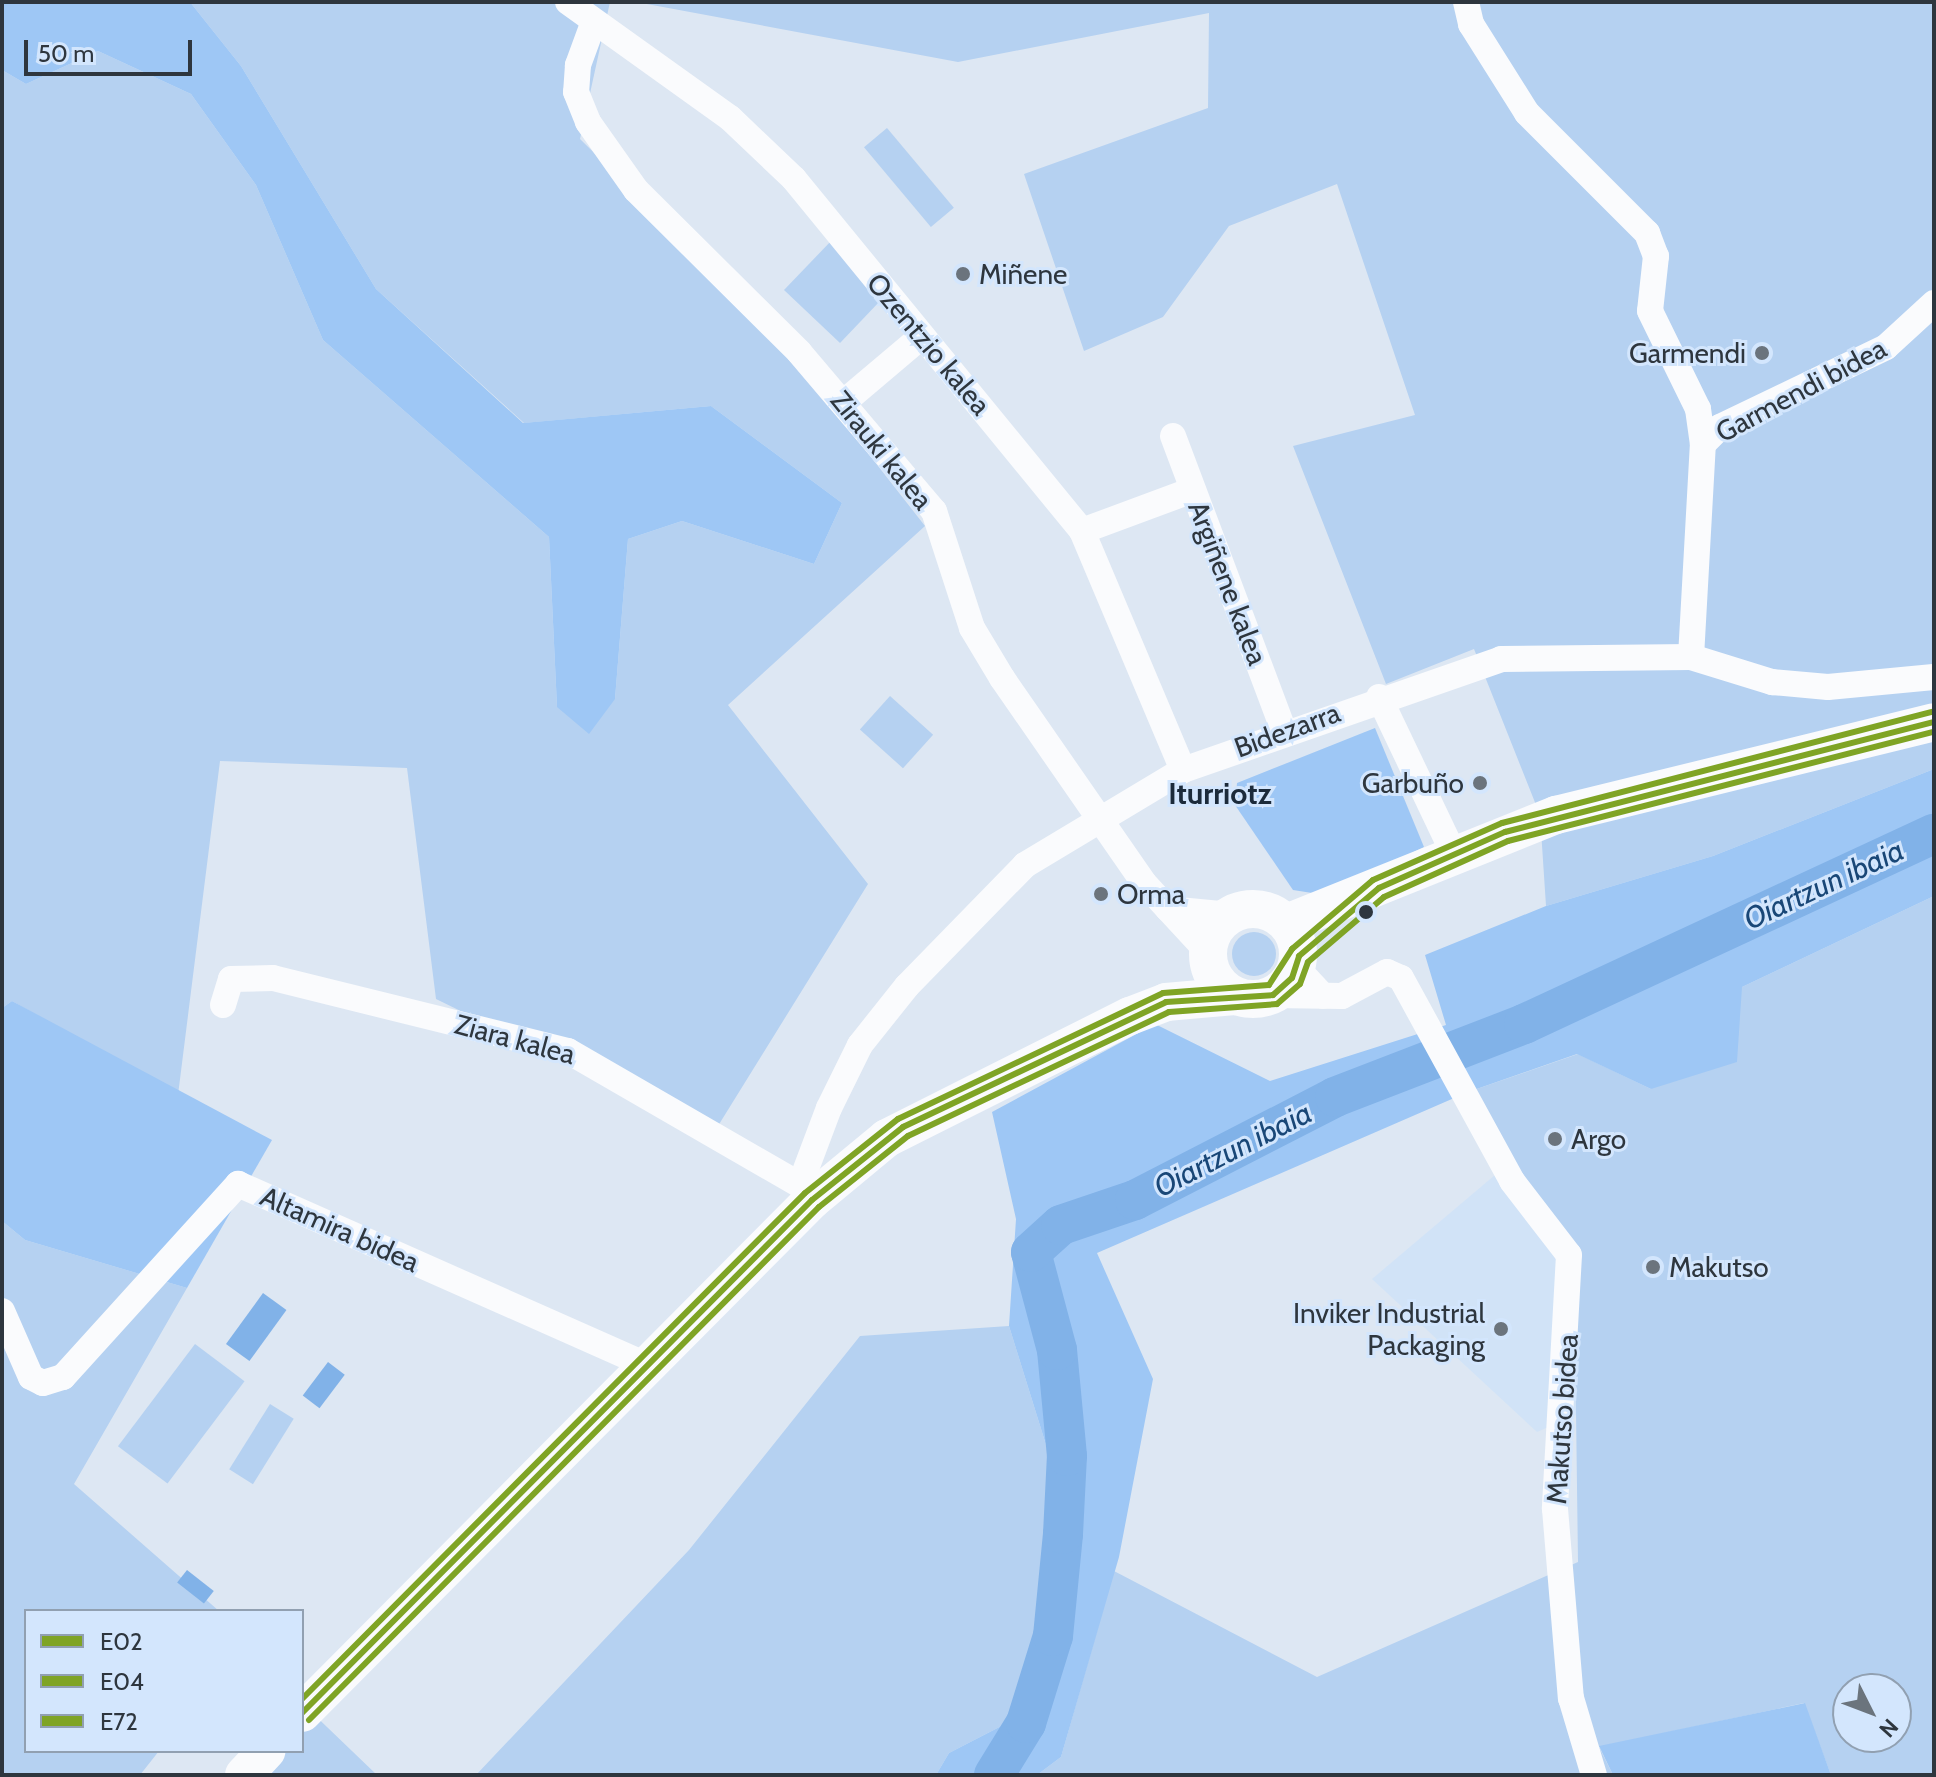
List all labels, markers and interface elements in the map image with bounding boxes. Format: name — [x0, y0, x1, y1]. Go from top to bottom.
scale bar — [28, 24, 196, 74]
text: 50 m — [38, 39, 94, 68]
place label: Miñene — [979, 257, 1067, 291]
marker: Miñene — [954, 265, 972, 283]
street label: Ozentzio kalea — [860, 266, 998, 422]
street label: Garmendi bidea — [1710, 331, 1892, 449]
place label: Garmendi — [1629, 336, 1746, 370]
marker: Garmendi — [1753, 344, 1771, 362]
street label: Zirauki kalea — [824, 384, 940, 516]
street label: Argiñene kalea — [1181, 496, 1275, 670]
street label: Bidezarra — [1230, 695, 1344, 765]
place label: Garbuño — [1362, 766, 1464, 800]
marker: Garbuño — [1471, 774, 1489, 792]
district label: Iturriotz — [1168, 776, 1272, 812]
water label: Oiartzun ibaia — [1738, 832, 1910, 938]
place label: Orma — [1117, 877, 1185, 911]
marker: Orma — [1092, 885, 1110, 903]
unlabelled marker — [1358, 904, 1374, 920]
street label: Ziara kalea — [451, 1007, 579, 1071]
water label: Oiartzun ibaia — [1148, 1095, 1318, 1205]
place label: Argo — [1571, 1122, 1626, 1156]
marker: Argo — [1546, 1130, 1564, 1148]
street label: Altamira bidea — [255, 1179, 425, 1279]
place label: Makutso — [1669, 1250, 1769, 1284]
marker: Makutso — [1644, 1258, 1662, 1276]
place label: Inviker Industrial Packaging — [1293, 1296, 1485, 1362]
marker: Inviker Industrial Packaging — [1492, 1320, 1510, 1338]
street label: Makutso bidea — [1539, 1333, 1585, 1505]
legend — [24, 1609, 304, 1753]
text: E02 — [100, 1627, 143, 1656]
text: E04 — [100, 1667, 144, 1696]
north arrow — [1832, 1673, 1912, 1753]
text: E72 — [100, 1707, 138, 1736]
text: N — [1873, 1713, 1904, 1743]

